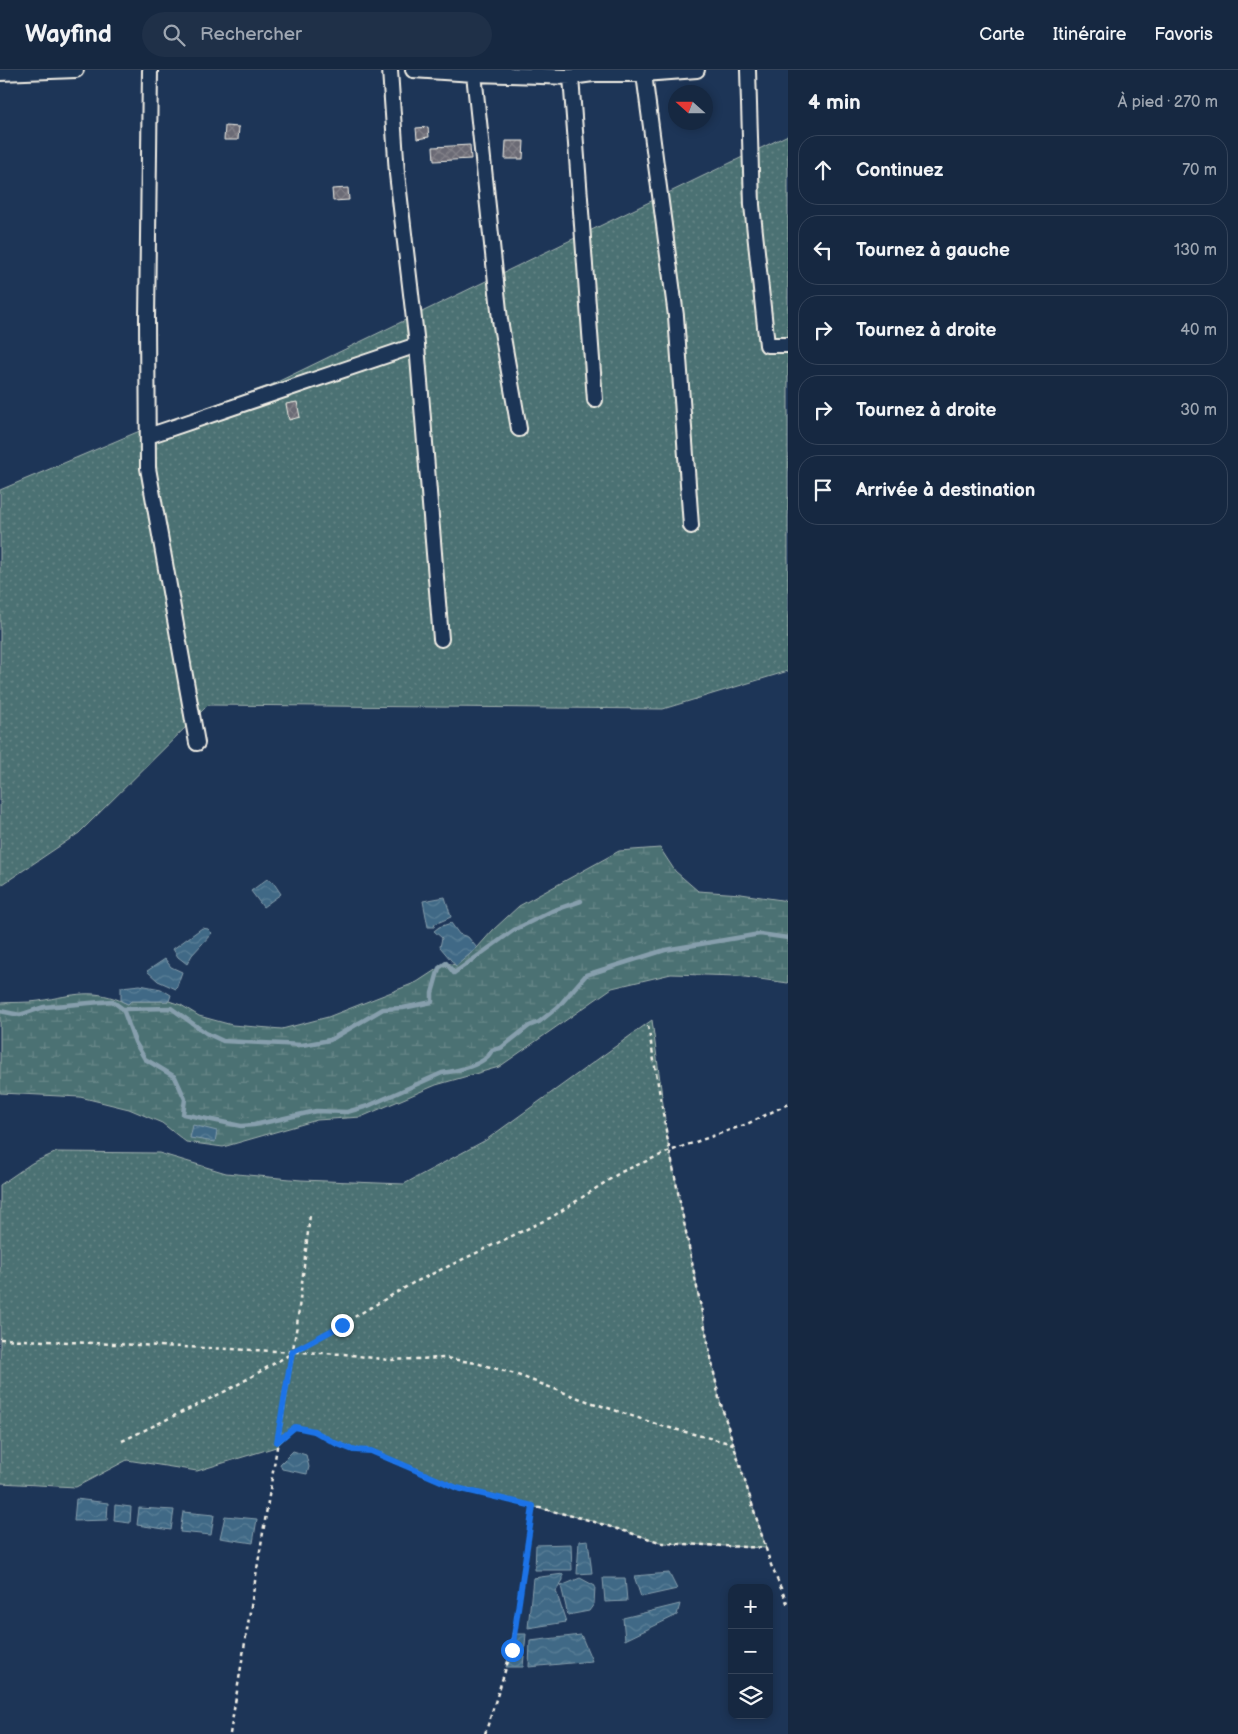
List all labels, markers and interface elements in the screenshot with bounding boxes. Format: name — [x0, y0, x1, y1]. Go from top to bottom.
search box — [142, 12, 492, 57]
text: Wayfind — [25, 20, 112, 49]
icon: search — [160, 21, 188, 49]
text: Rechercher — [200, 23, 302, 46]
text: Carte — [979, 24, 1025, 45]
text: Itinéraire — [1053, 24, 1126, 45]
text: Favoris — [1154, 24, 1213, 45]
north arrow — [668, 85, 713, 130]
text: 4 min — [808, 90, 861, 115]
text: À pied · 270 m — [1118, 93, 1218, 112]
icon: ahead — [809, 156, 837, 184]
text: Continuez — [856, 159, 943, 182]
text: 70 m — [1182, 161, 1217, 180]
icon: left — [809, 236, 837, 264]
text: Tournez à gauche — [856, 239, 1010, 262]
text: 130 m — [1174, 241, 1217, 260]
icon: right — [809, 316, 837, 344]
text: Tournez à droite — [856, 319, 997, 342]
text: 40 m — [1180, 321, 1217, 340]
icon: right — [809, 396, 837, 424]
text: Tournez à droite — [856, 399, 997, 422]
text: 30 m — [1180, 401, 1217, 420]
icon: arrive — [809, 476, 837, 504]
text: Arrivée à destination — [856, 479, 1035, 502]
route end — [331, 1314, 354, 1337]
map controls — [728, 1584, 773, 1719]
button: + — [728, 1584, 773, 1629]
button: − — [728, 1629, 773, 1674]
route start — [501, 1639, 524, 1662]
button: layers — [728, 1674, 773, 1719]

